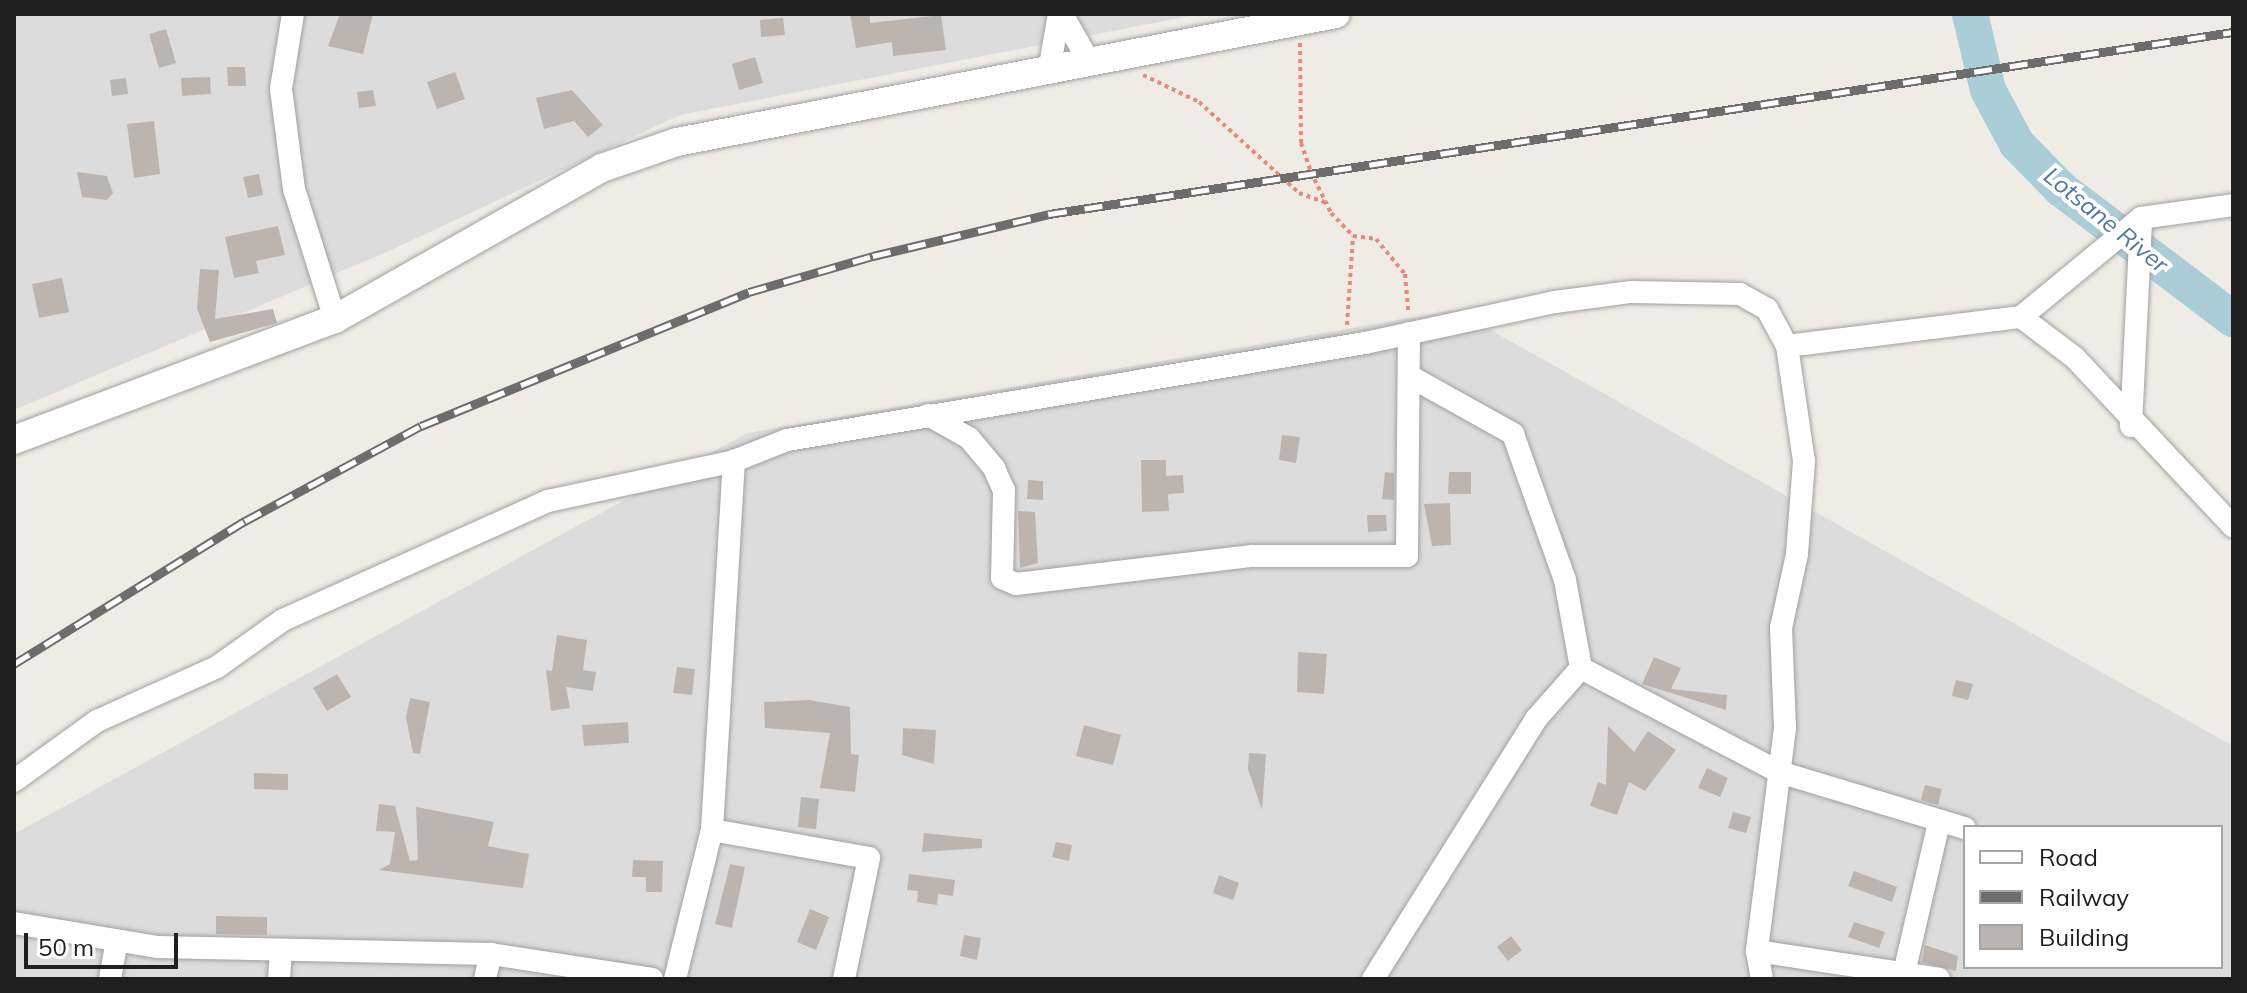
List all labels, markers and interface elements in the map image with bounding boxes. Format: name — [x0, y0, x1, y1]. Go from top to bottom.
water label: Lotsane River — [2038, 161, 2174, 279]
legend — [1963, 825, 2223, 969]
text: Road — [2039, 842, 2098, 872]
text: Railway — [2039, 882, 2129, 912]
scale bar — [28, 917, 182, 967]
text: Building — [2039, 922, 2129, 952]
text: 50 m — [38, 932, 94, 962]

